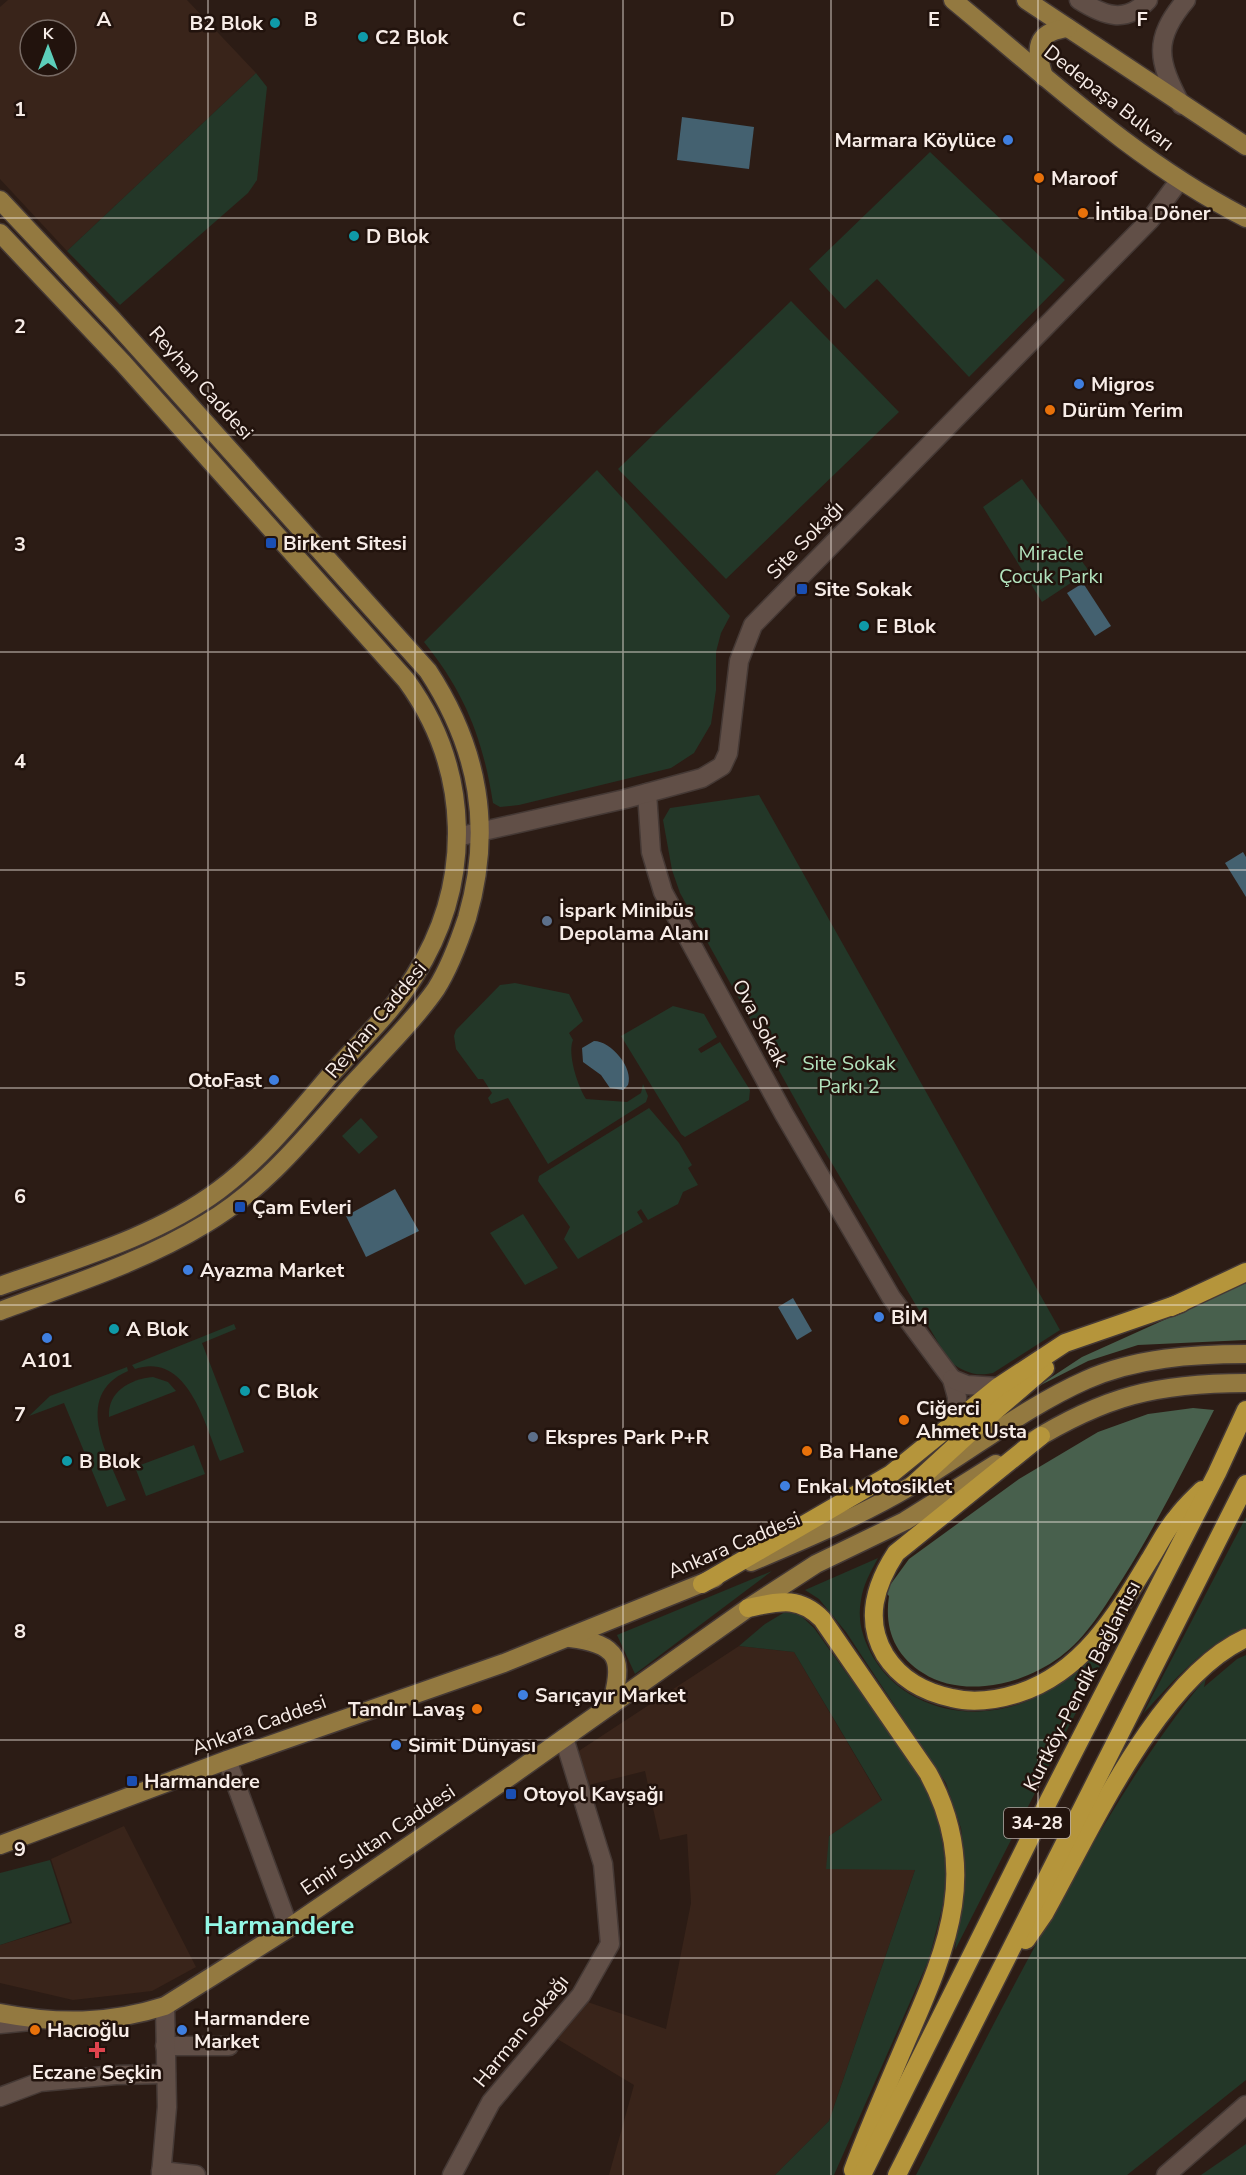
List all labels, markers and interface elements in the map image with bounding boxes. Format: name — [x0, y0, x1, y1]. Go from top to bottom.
text: A — [97, 6, 112, 33]
text: B — [304, 6, 318, 33]
text: C — [512, 6, 526, 33]
text: D — [719, 6, 735, 33]
text: E — [928, 6, 940, 33]
text: F — [1136, 6, 1148, 33]
place label: B2 Blok — [190, 10, 264, 37]
marker: B2 Blok — [268, 16, 282, 30]
north arrow — [18, 18, 78, 78]
text: K — [43, 23, 55, 45]
place label: C2 Blok — [375, 24, 450, 51]
marker: C2 Blok — [356, 30, 370, 44]
street label: Dedepaşa Bulvarı — [1038, 39, 1180, 157]
text: 1 — [14, 96, 26, 123]
place label: Marmara Köylüce — [834, 127, 996, 154]
marker: Marmara Köylüce — [1001, 133, 1015, 147]
place label: Maroof — [1051, 165, 1118, 192]
marker: Maroof — [1032, 171, 1046, 185]
place label: İntiba Döner — [1095, 200, 1211, 227]
marker: İntiba Döner — [1076, 206, 1090, 220]
place label: D Blok — [366, 223, 430, 250]
marker: D Blok — [347, 229, 361, 243]
text: 2 — [14, 313, 26, 340]
street label: Reyhan Caddesi — [143, 320, 259, 446]
place label: Migros — [1091, 371, 1155, 398]
marker: Migros — [1072, 377, 1086, 391]
place label: Dürüm Yerim — [1062, 397, 1183, 424]
marker: Dürüm Yerim — [1043, 403, 1057, 417]
street label: Site Sokağı — [761, 495, 849, 585]
place label: Birkent Sitesi — [283, 530, 407, 557]
text: 3 — [14, 531, 26, 558]
marker: Birkent Sitesi — [264, 536, 278, 550]
park label: Miracle Çocuk Parkı — [999, 540, 1103, 590]
place label: Site Sokak — [814, 576, 913, 603]
marker: Site Sokak — [795, 582, 809, 596]
place label: E Blok — [876, 613, 937, 640]
marker: E Blok — [857, 619, 871, 633]
text: 4 — [14, 748, 26, 775]
place label: İspark Minibüs Depolama Alanı — [559, 897, 709, 947]
marker: İspark Minibüs Depolama Alanı — [540, 914, 554, 928]
street label: Reyhan Caddesi — [319, 956, 433, 1084]
text: 5 — [14, 966, 26, 993]
street label: Ova Sokak — [726, 975, 795, 1072]
park label: Site Sokak Parkı 2 — [802, 1050, 897, 1100]
place label: OtoFast — [188, 1067, 262, 1094]
marker: OtoFast — [267, 1073, 281, 1087]
text: 6 — [14, 1183, 26, 1210]
place label: Çam Evleri — [252, 1194, 351, 1221]
marker: Çam Evleri — [233, 1200, 247, 1214]
place label: Ayazma Market — [200, 1257, 344, 1284]
marker: Ayazma Market — [181, 1263, 195, 1277]
place label: BİM — [891, 1304, 928, 1331]
marker: BİM — [872, 1310, 886, 1324]
place label: A Blok — [126, 1316, 190, 1343]
marker: A Blok — [107, 1322, 121, 1336]
marker: A101 — [40, 1331, 54, 1345]
place label: A101 — [22, 1347, 72, 1374]
place label: C Blok — [257, 1378, 320, 1405]
marker: C Blok — [238, 1384, 252, 1398]
place label: Ciğerci Ahmet Usta — [916, 1395, 1027, 1445]
text: 7 — [14, 1401, 26, 1428]
marker: Ciğerci Ahmet Usta — [897, 1413, 911, 1427]
place label: Ekspres Park P+R — [545, 1424, 709, 1451]
marker: Ekspres Park P+R — [526, 1430, 540, 1444]
place label: Ba Hane — [819, 1438, 898, 1465]
marker: Ba Hane — [800, 1444, 814, 1458]
place label: B Blok — [79, 1448, 142, 1475]
marker: B Blok — [60, 1454, 74, 1468]
place label: Enkal Motosiklet — [797, 1473, 953, 1500]
marker: Enkal Motosiklet — [778, 1479, 792, 1493]
street label: Ankara Caddesi — [664, 1505, 804, 1585]
street label: Kurtköy-Pendik Bağlantısı — [1017, 1576, 1147, 1796]
text: 8 — [14, 1618, 26, 1645]
place label: Sarıçayır Market — [535, 1682, 686, 1709]
street label: Ankara Caddesi — [188, 1688, 330, 1762]
marker: Sarıçayır Market — [516, 1688, 530, 1702]
place label: Tandır Lavaş — [348, 1696, 465, 1723]
marker: Tandır Lavaş — [470, 1702, 484, 1716]
place label: Simit Dünyası — [408, 1732, 536, 1759]
marker: Simit Dünyası — [389, 1738, 403, 1752]
place label: Harmandere — [144, 1768, 260, 1795]
marker: Harmandere — [125, 1774, 139, 1788]
street label: Emir Sultan Caddesi — [295, 1778, 461, 1902]
place label: Otoyol Kavşağı — [523, 1781, 664, 1808]
marker: Otoyol Kavşağı — [504, 1787, 518, 1801]
road number: 34-28 — [1004, 1808, 1070, 1838]
text: 9 — [14, 1836, 26, 1863]
district label: Harmandere — [204, 1908, 354, 1943]
street label: Harman Sokağı — [467, 1969, 575, 2093]
place label: Harmandere Market — [194, 2005, 310, 2055]
place label: Hacıoğlu — [47, 2017, 130, 2044]
marker: Hacıoğlu — [28, 2023, 42, 2037]
marker: Harmandere Market — [175, 2023, 189, 2037]
marker: Eczane Seçkin — [90, 2043, 104, 2057]
place label: Eczane Seçkin — [32, 2059, 162, 2086]

